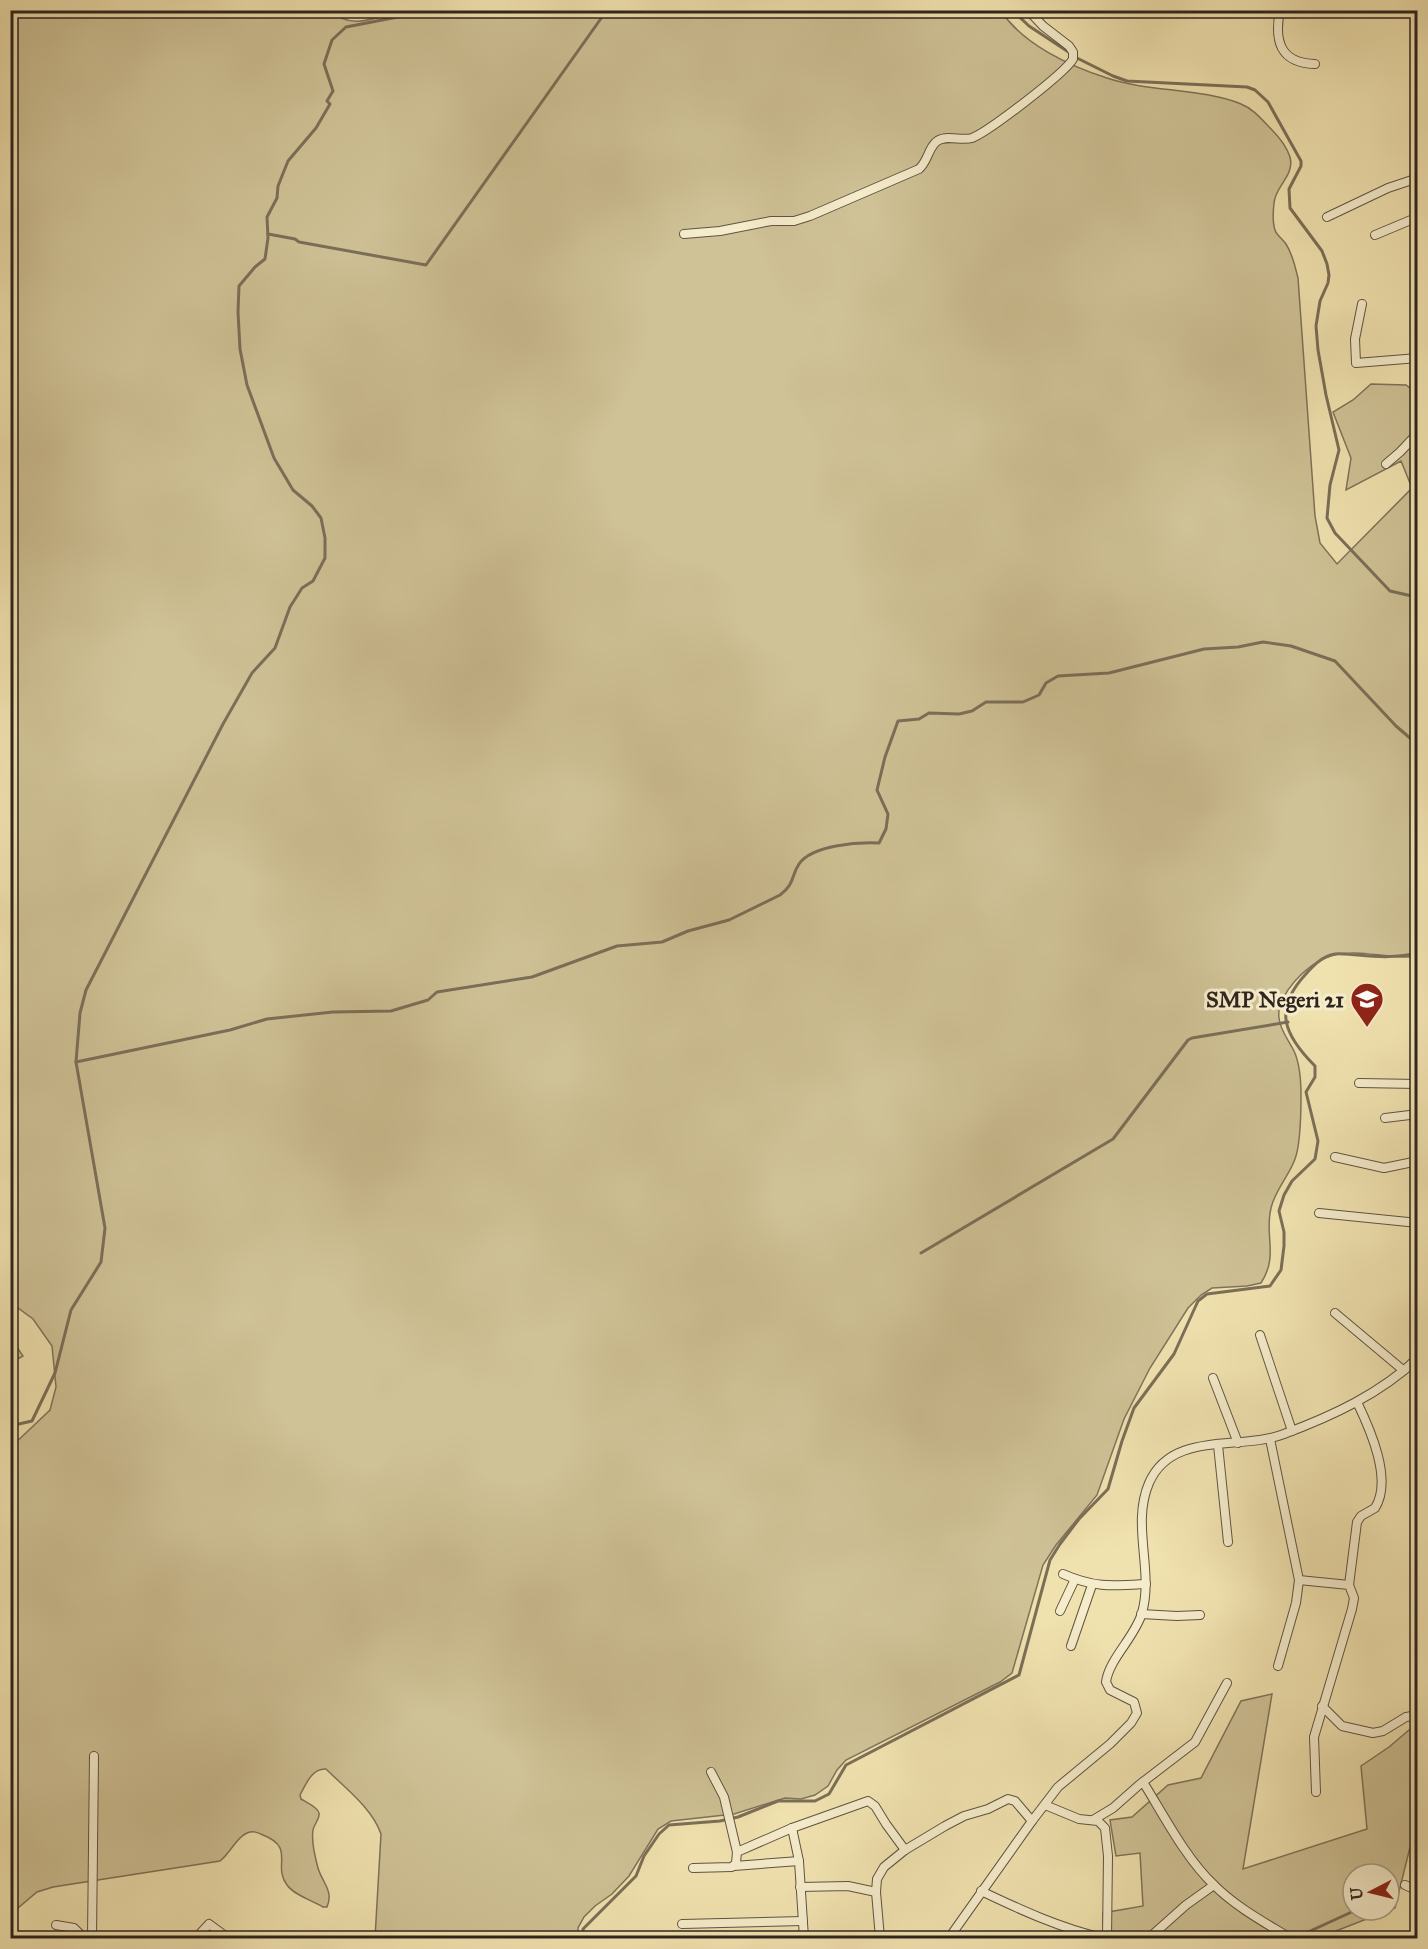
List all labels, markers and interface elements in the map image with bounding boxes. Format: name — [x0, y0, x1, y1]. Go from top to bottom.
school or university icon: SMP Negeri 21 — [1349, 981, 1385, 1028]
place label: SMP Negeri 21 — [1206, 986, 1344, 1013]
north arrow — [1341, 1862, 1401, 1922]
text: U — [1346, 1886, 1367, 1901]

